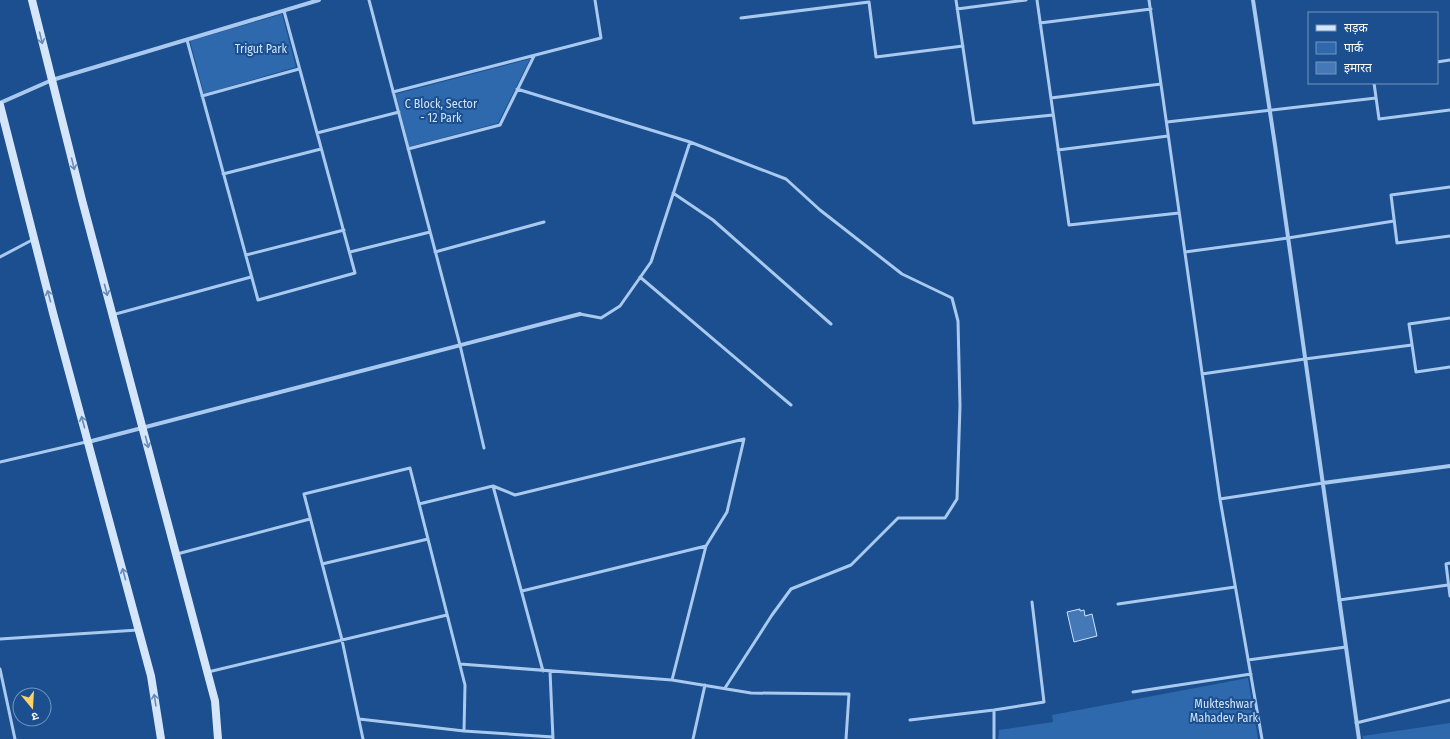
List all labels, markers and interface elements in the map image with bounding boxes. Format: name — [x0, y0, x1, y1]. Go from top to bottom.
legend — [1308, 12, 1438, 84]
text: सड़क — [1344, 21, 1369, 35]
one-way arrow — [38, 31, 45, 44]
text: पार्क — [1344, 41, 1364, 55]
park label: Trigut Park — [235, 42, 288, 56]
text: इमारत — [1344, 61, 1373, 75]
park label: C Block, Sector - 12 Park — [405, 97, 478, 125]
one-way arrow — [70, 157, 77, 170]
one-way arrow — [103, 283, 110, 296]
one-way arrow — [45, 290, 52, 303]
one-way arrow — [79, 416, 86, 429]
one-way arrow — [143, 436, 151, 449]
one-way arrow — [119, 568, 127, 581]
north arrow — [12, 687, 52, 727]
one-way arrow — [151, 694, 159, 707]
park label: Mukteshwar Mahadev Park — [1190, 697, 1259, 725]
text: उ — [29, 709, 40, 723]

